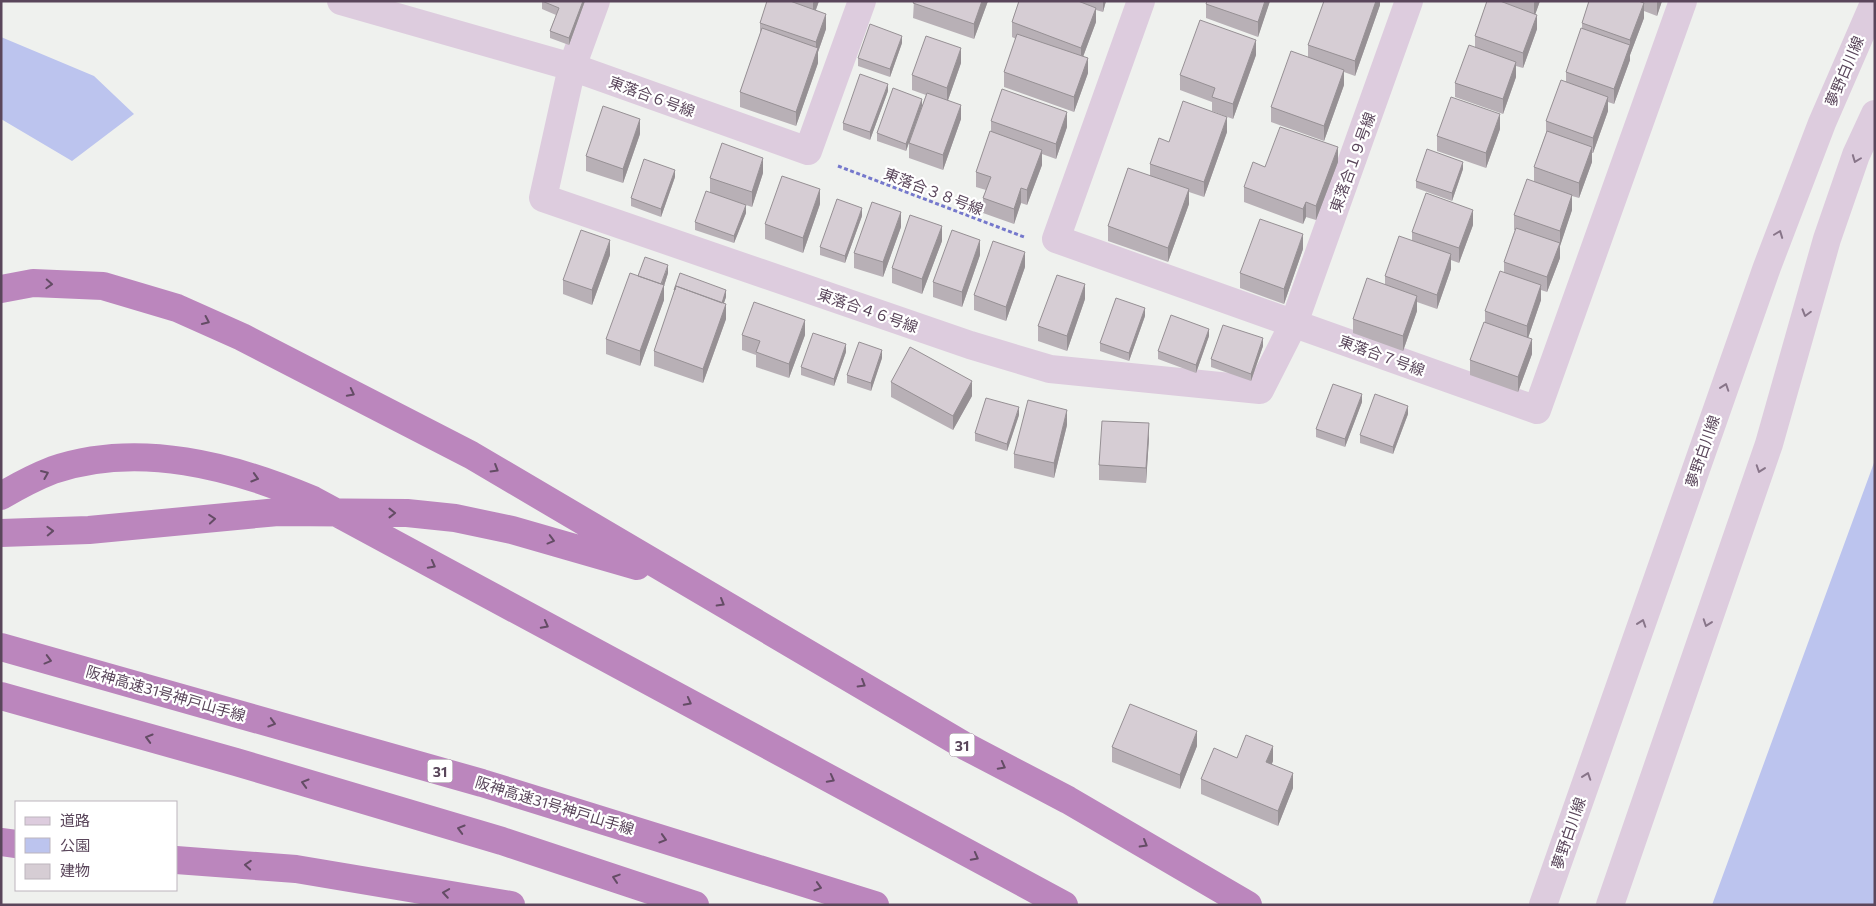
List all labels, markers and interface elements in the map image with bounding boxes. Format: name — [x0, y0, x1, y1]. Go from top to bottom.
street label: 夢野白川線 — [1821, 33, 1867, 109]
street label: 東落合６号線 — [607, 72, 697, 120]
street label: 東落合１９号線 — [1326, 110, 1378, 214]
one-way arrow — [1851, 154, 1861, 162]
street label: 東落合３８号線 — [882, 164, 986, 218]
one-way arrow — [1773, 230, 1784, 239]
one-way arrow — [46, 278, 54, 289]
street label: 東落合４６号線 — [815, 284, 921, 336]
one-way arrow — [1802, 309, 1812, 317]
one-way arrow — [201, 314, 210, 325]
street label: 東落合７号線 — [1337, 331, 1427, 379]
one-way arrow — [1719, 383, 1729, 392]
one-way arrow — [346, 387, 355, 397]
street label: 夢野白川線 — [1681, 413, 1723, 489]
one-way arrow — [490, 463, 499, 473]
one-way arrow — [1756, 464, 1766, 473]
one-way arrow — [40, 469, 49, 480]
one-way arrow — [251, 472, 259, 482]
one-way arrow — [388, 507, 396, 518]
one-way arrow — [208, 513, 216, 524]
one-way arrow — [46, 526, 54, 537]
one-way arrow — [547, 535, 555, 545]
one-way arrow — [427, 558, 436, 568]
one-way arrow — [716, 596, 725, 606]
one-way arrow — [1703, 618, 1713, 626]
one-way arrow — [540, 619, 549, 629]
one-way arrow — [1636, 619, 1646, 628]
one-way arrow — [44, 654, 52, 664]
street label: 阪神高速31号神戸山手線 — [84, 662, 248, 724]
one-way arrow — [856, 678, 865, 688]
one-way arrow — [683, 696, 692, 706]
one-way arrow — [267, 717, 276, 727]
one-way arrow — [145, 733, 154, 743]
road number: 31 — [950, 734, 974, 756]
road number: 31 — [428, 759, 452, 782]
one-way arrow — [997, 760, 1006, 770]
street label: 阪神高速31号神戸山手線 — [473, 772, 637, 838]
one-way arrow — [1582, 772, 1592, 781]
one-way arrow — [826, 773, 835, 783]
one-way arrow — [302, 778, 310, 788]
street label: 夢野白川線 — [1547, 795, 1589, 871]
legend — [15, 801, 178, 891]
text: 道路 — [60, 811, 90, 829]
one-way arrow — [457, 824, 466, 834]
one-way arrow — [658, 833, 666, 843]
text: 公園 — [60, 836, 90, 854]
one-way arrow — [1139, 838, 1148, 848]
one-way arrow — [969, 850, 978, 860]
one-way arrow — [244, 860, 252, 871]
text: 建物 — [60, 861, 90, 879]
one-way arrow — [612, 874, 620, 884]
one-way arrow — [813, 881, 821, 891]
one-way arrow — [442, 888, 450, 899]

